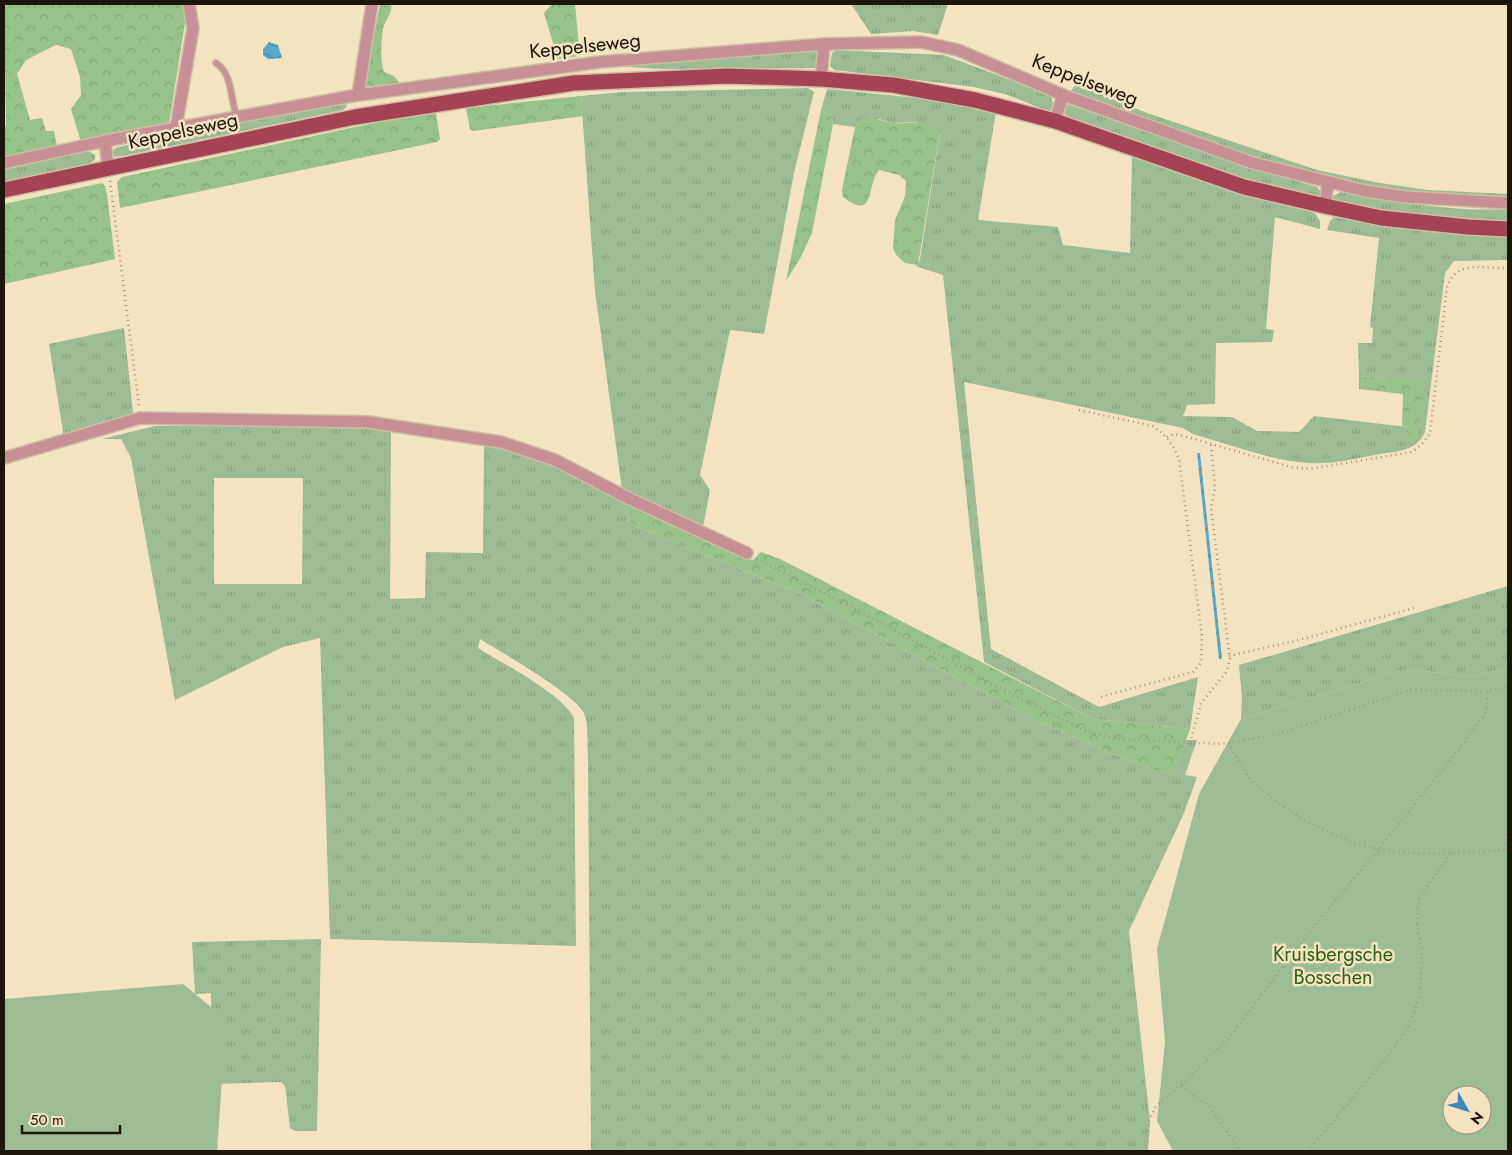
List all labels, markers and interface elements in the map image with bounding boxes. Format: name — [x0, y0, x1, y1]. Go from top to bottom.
street label: Keppelseweg — [528, 26, 642, 66]
street label: Keppelseweg — [1028, 46, 1142, 114]
street label: Keppelseweg — [125, 105, 241, 157]
park label: Kruisbergsche Bosschen — [1273, 940, 1393, 992]
north arrow — [1442, 1085, 1492, 1135]
scale bar — [22, 1102, 120, 1134]
text: N — [1466, 1108, 1488, 1129]
text: 50 m — [30, 1109, 64, 1131]

